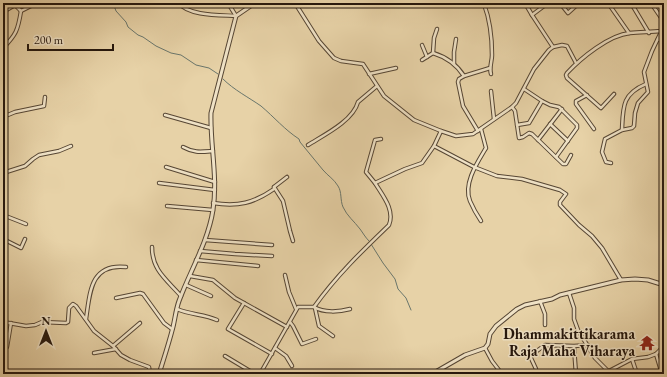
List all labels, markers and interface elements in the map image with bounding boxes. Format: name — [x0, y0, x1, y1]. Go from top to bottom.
scale bar — [28, 26, 113, 52]
text: 200 m — [34, 32, 64, 48]
north arrow — [26, 311, 66, 351]
text: N — [42, 314, 51, 328]
place label: Dhammakittikarama Raja Maha Viharaya — [503, 324, 635, 360]
temple icon: Dhammakittikarama Raja Maha Viharaya — [638, 334, 656, 352]

